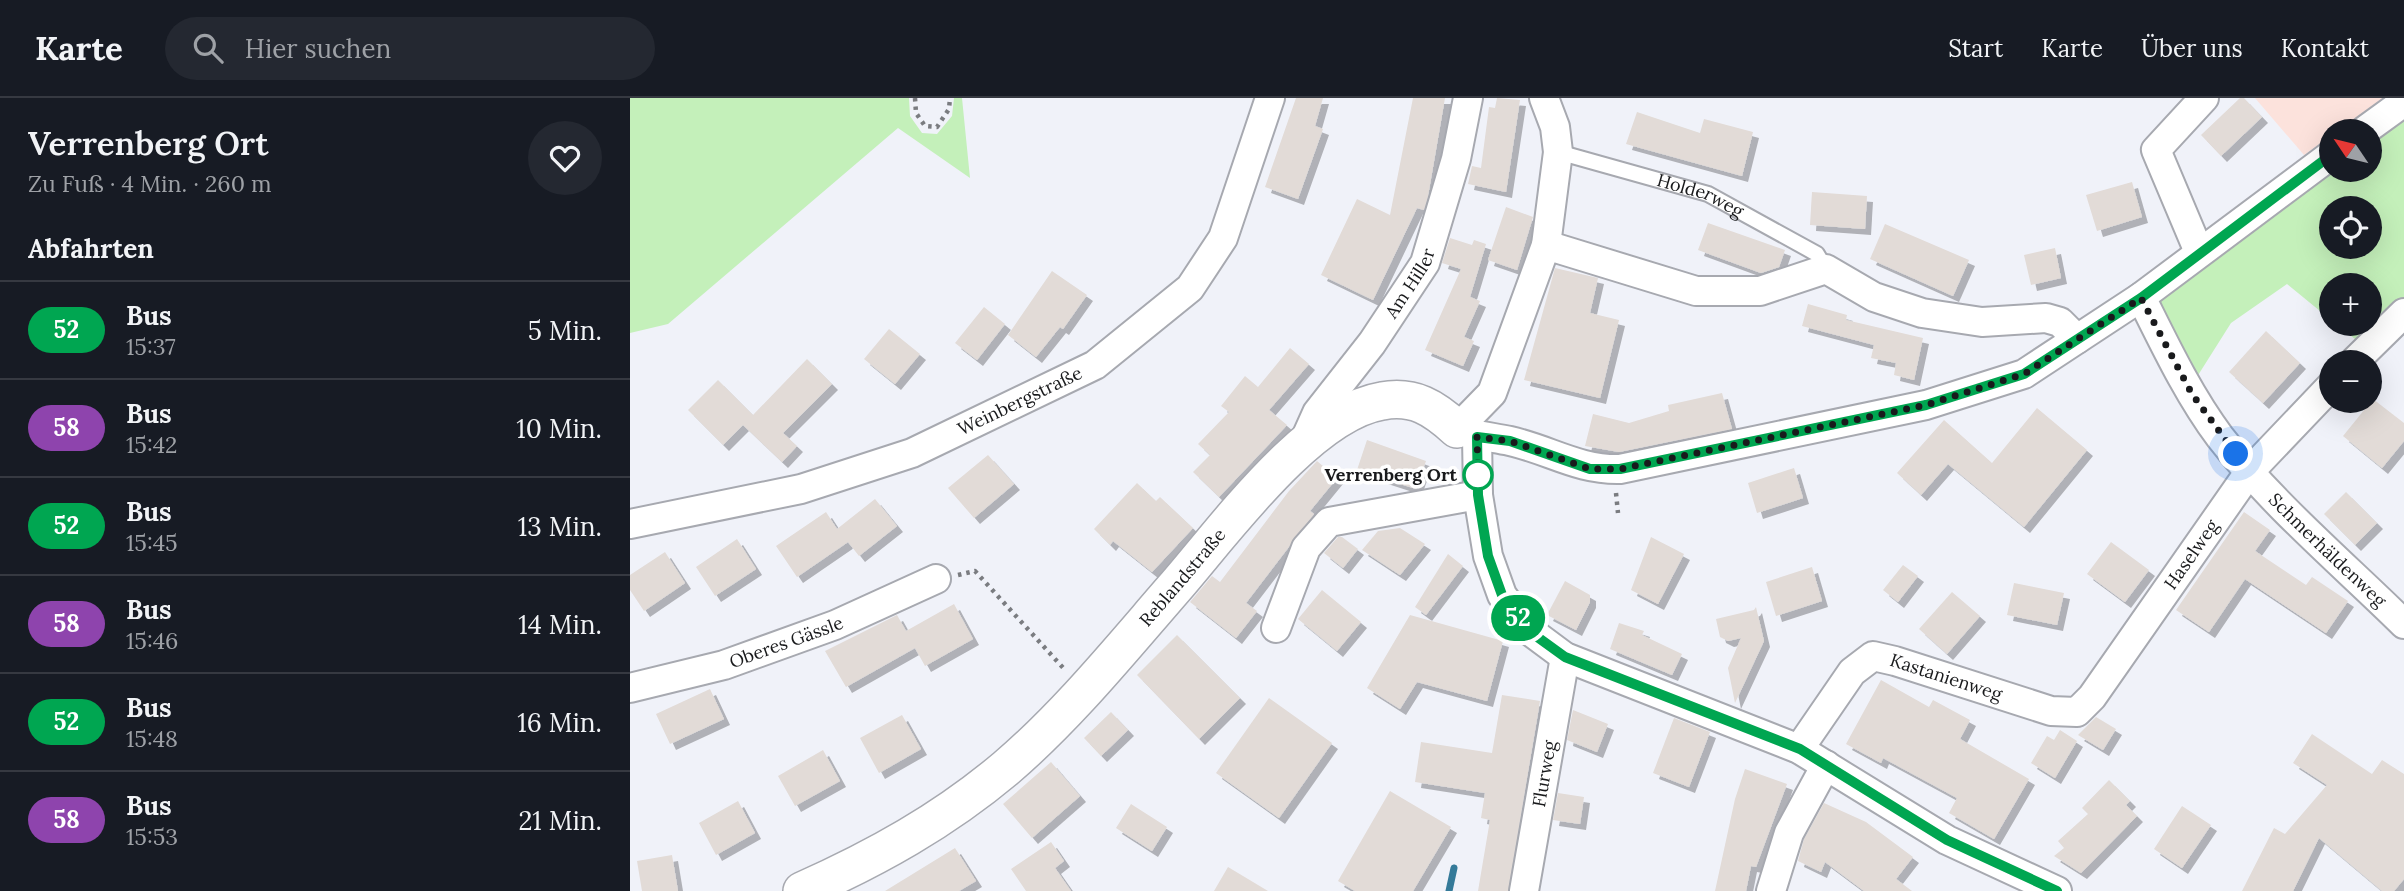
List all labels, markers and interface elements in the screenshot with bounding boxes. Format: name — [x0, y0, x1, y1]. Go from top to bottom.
search box — [165, 17, 655, 80]
text: Karte — [35, 27, 123, 69]
icon: search — [189, 29, 227, 67]
text: Hier suchen — [245, 32, 391, 65]
text: Start — [1948, 33, 2003, 64]
text: Karte — [2041, 33, 2103, 64]
text: Über uns — [2141, 33, 2243, 64]
text: Kontakt — [2281, 33, 2369, 64]
north arrow — [2319, 119, 2382, 182]
map controls — [2319, 119, 2382, 413]
button: heart — [528, 121, 602, 195]
text: Verrenberg Ort — [28, 122, 269, 164]
street label: Holderweg — [1654, 168, 1749, 223]
text: Zu Fuß · 4 Min. · 260 m — [28, 169, 272, 198]
button: locate — [2319, 196, 2382, 259]
text: Abfahrten — [28, 232, 154, 265]
street label: Am Hiller — [1379, 246, 1440, 323]
button: + — [2319, 273, 2382, 336]
text: Bus — [126, 299, 172, 332]
text: 52 — [54, 314, 79, 345]
text: 5 Min. — [528, 314, 602, 347]
text: 15:37 — [126, 332, 176, 361]
button: − — [2319, 350, 2382, 413]
street label: Weinbergstraße — [954, 361, 1086, 440]
text: Bus — [126, 397, 172, 430]
text: 58 — [53, 412, 80, 443]
text: 10 Min. — [516, 412, 602, 445]
text: 15:42 — [126, 430, 177, 459]
your location — [2218, 436, 2253, 471]
marker: Verrenberg Ort — [1463, 460, 1493, 490]
place label: Verrenberg Ort — [1325, 463, 1458, 486]
street label: Schmerhäldenweg — [2264, 488, 2392, 612]
text: Bus — [126, 495, 172, 528]
text: 52 — [54, 510, 79, 541]
text: 13 Min. — [518, 510, 602, 543]
street label: Haselweg — [2159, 514, 2224, 594]
street label: Reblandstraße — [1134, 523, 1230, 631]
text: 15:45 — [126, 528, 178, 557]
text: Bus — [126, 593, 172, 626]
line badge: 52 — [1486, 595, 1550, 641]
text: 52 — [1505, 602, 1531, 633]
text: 58 — [53, 608, 80, 639]
text: 14 Min. — [518, 608, 602, 641]
street label: Oberes Gässle — [726, 611, 847, 673]
text: 15:46 — [126, 626, 178, 655]
street label: Kastanienweg — [1887, 648, 2006, 706]
text: Bus — [126, 691, 172, 724]
text: 52 — [54, 706, 79, 737]
text: 16 Min. — [517, 706, 602, 739]
text: 15:48 — [126, 724, 178, 753]
street label: Flurweg — [1527, 738, 1561, 809]
text: Bus — [126, 789, 172, 822]
text: 58 — [53, 804, 80, 835]
text: 21 Min. — [518, 804, 602, 837]
text: 15:53 — [126, 822, 178, 851]

